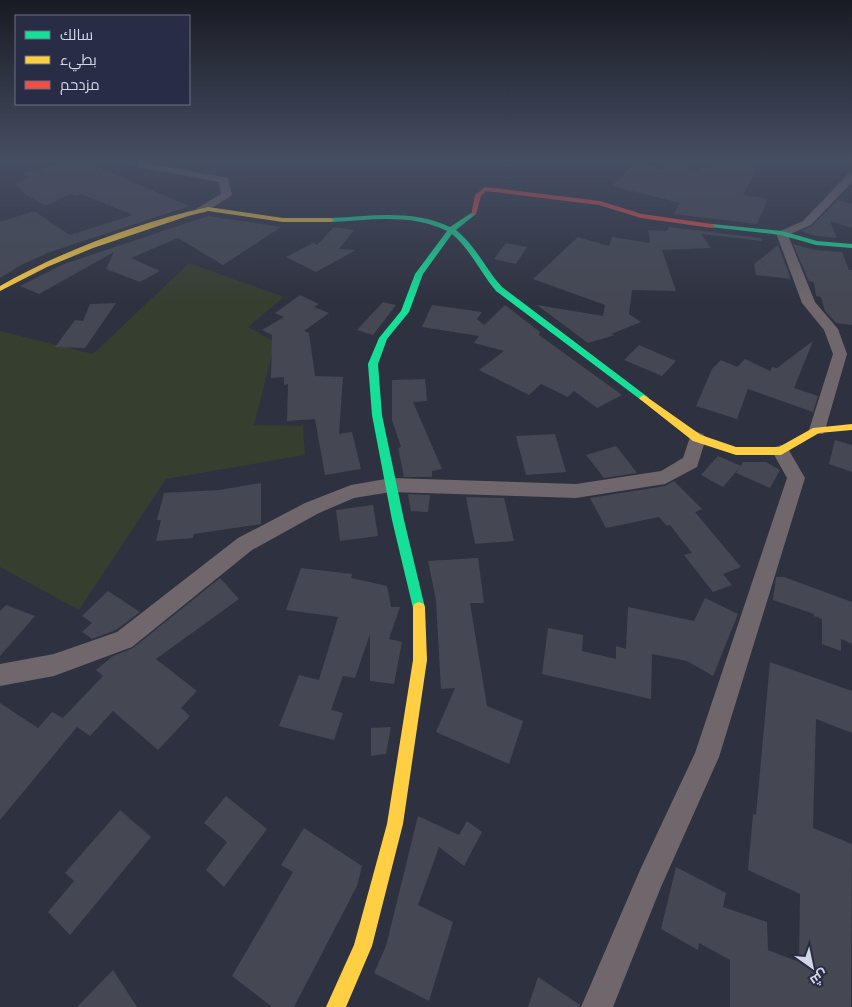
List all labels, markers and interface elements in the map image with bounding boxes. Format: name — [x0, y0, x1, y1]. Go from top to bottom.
legend — [15, 15, 190, 105]
text: سالك — [60, 28, 93, 43]
text: بطيء — [60, 53, 97, 72]
text: مزدحم — [60, 78, 100, 95]
north arrow — [787, 942, 837, 992]
text: ش — [807, 965, 831, 990]

